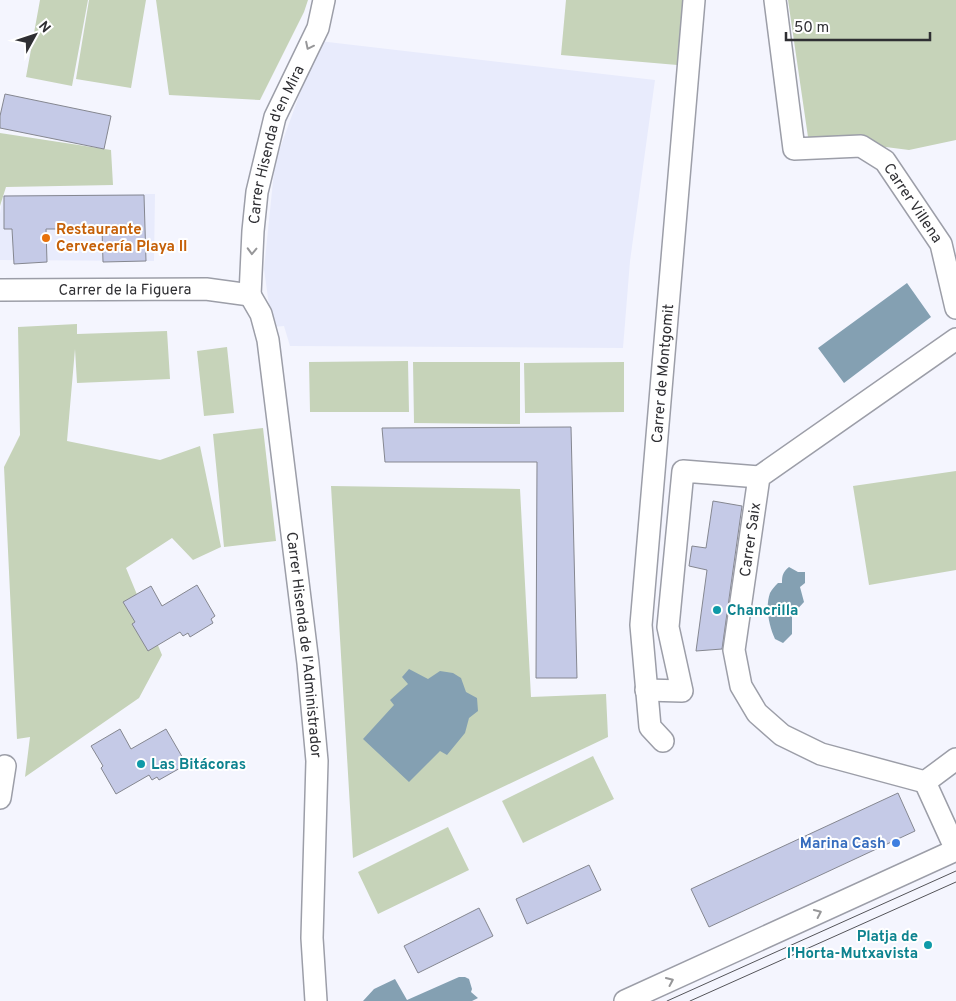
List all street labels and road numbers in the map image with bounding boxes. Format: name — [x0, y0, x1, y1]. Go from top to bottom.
street label: Carrer Hisenda d'en Mira — [246, 63, 309, 225]
street label: Carrer Villena — [878, 160, 946, 247]
street label: Carrer de la Figuera — [59, 281, 191, 301]
street label: Carrer de Montgomit — [648, 303, 679, 444]
street label: Carrer Saix — [737, 501, 766, 578]
street label: Carrer Hisenda de l'Administrador — [281, 531, 325, 759]

